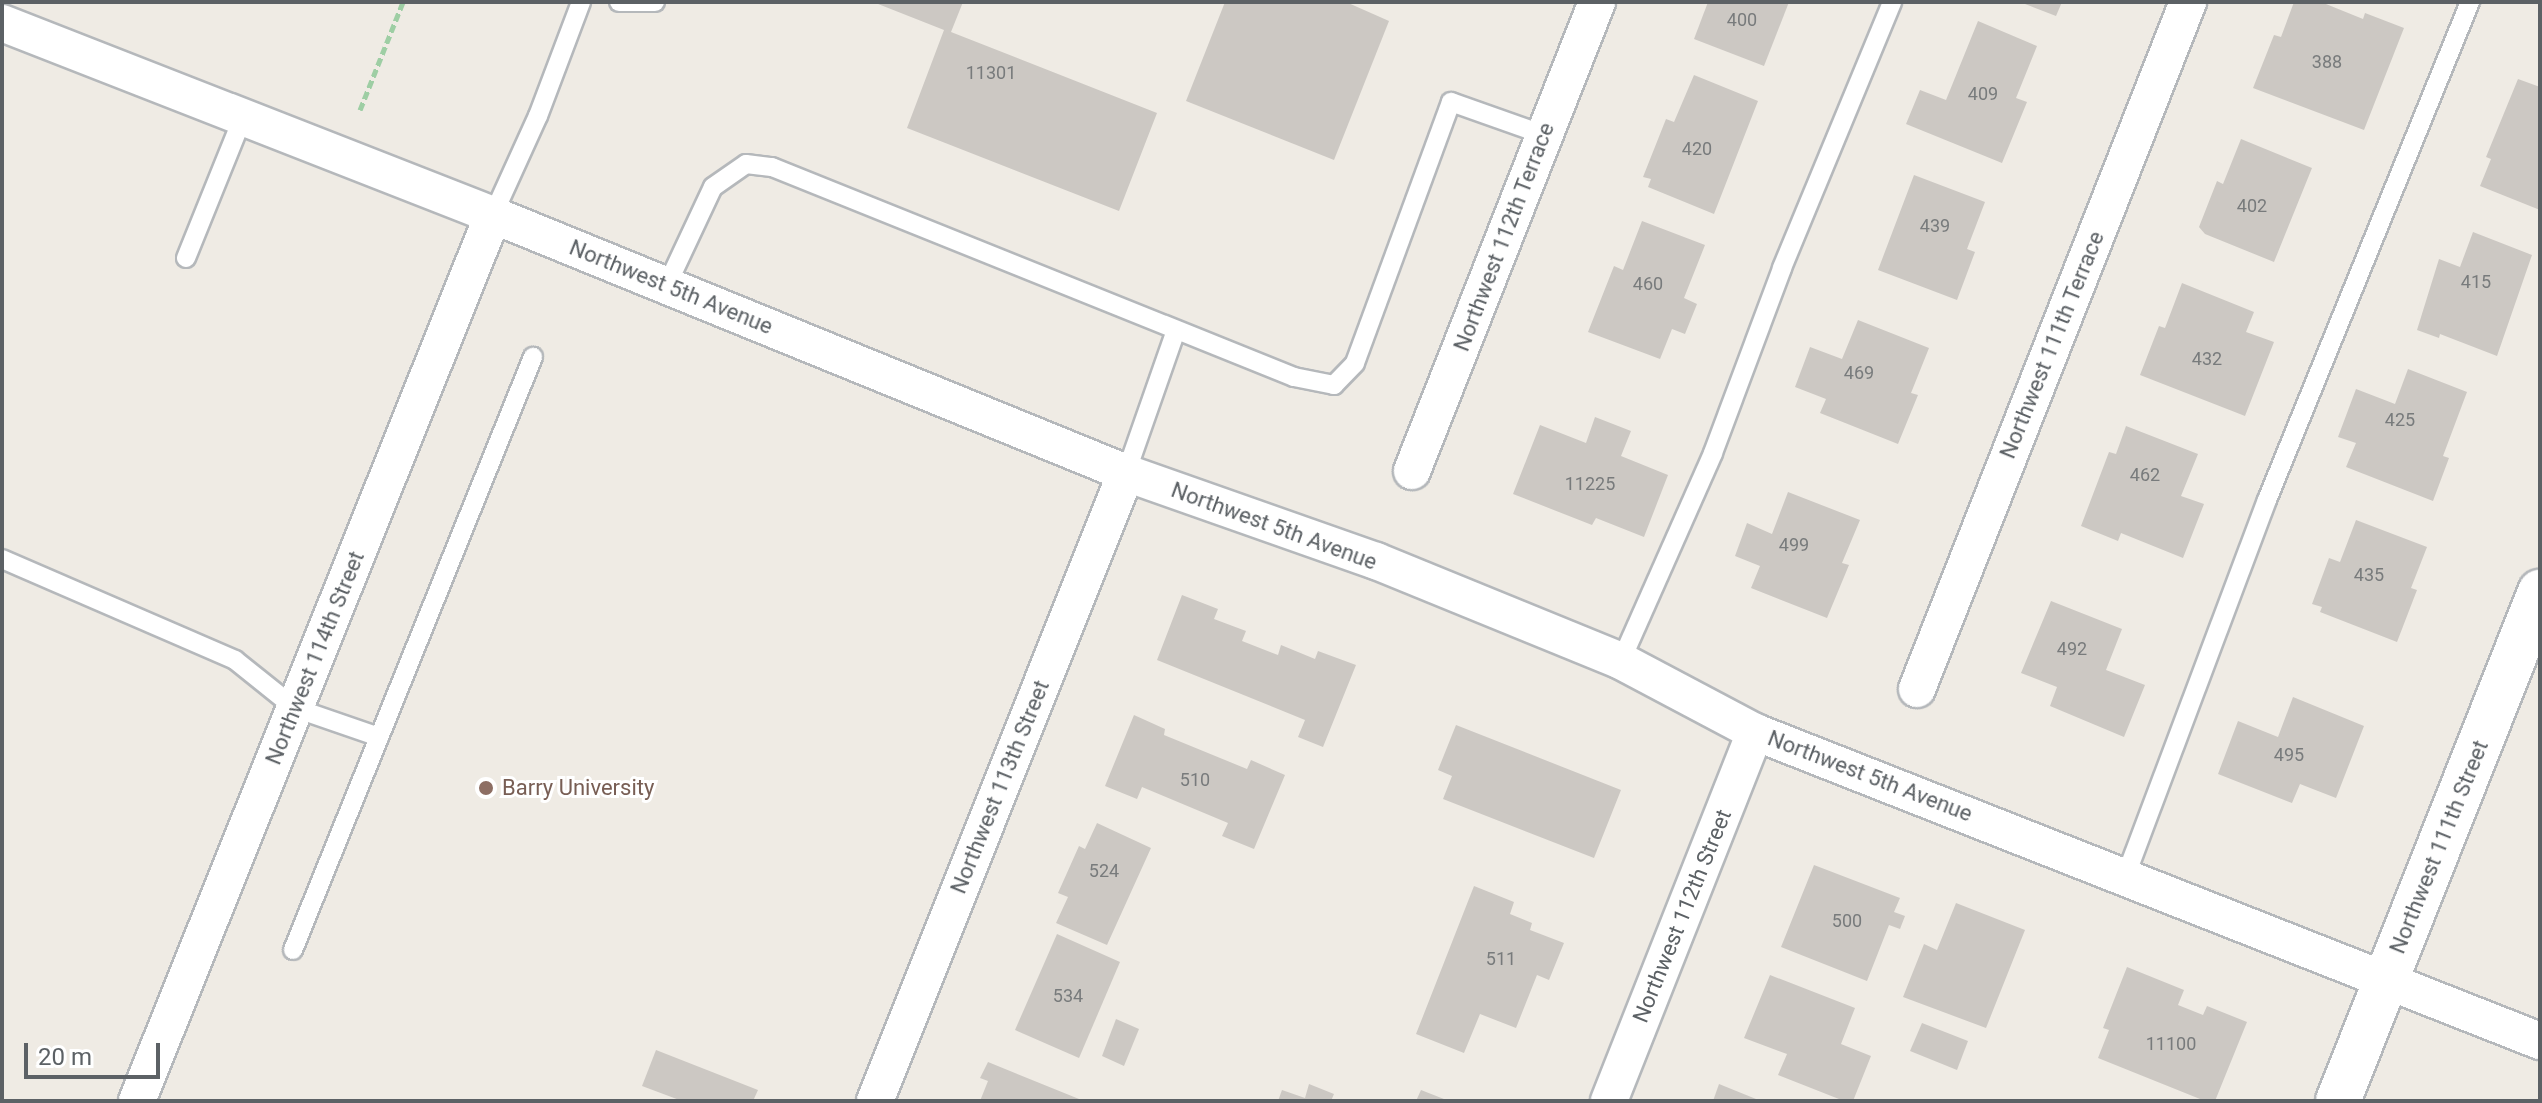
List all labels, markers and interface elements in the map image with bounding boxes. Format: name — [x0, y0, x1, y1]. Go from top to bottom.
house number: 400 — [1727, 9, 1757, 31]
house number: 388 — [2312, 51, 2342, 73]
house number: 11301 — [966, 62, 1016, 84]
house number: 409 — [1968, 83, 1998, 105]
street label: Northwest 112th Terrace — [1448, 119, 1560, 355]
house number: 420 — [1682, 138, 1712, 160]
house number: 402 — [2237, 195, 2267, 217]
house number: 439 — [1920, 215, 1950, 237]
street label: Northwest 111th Terrace — [1994, 227, 2110, 463]
street label: Northwest 5th Avenue — [566, 234, 776, 340]
house number: 415 — [2461, 271, 2491, 293]
house number: 460 — [1633, 273, 1663, 295]
house number: 432 — [2192, 348, 2222, 370]
house number: 469 — [1844, 362, 1874, 384]
house number: 425 — [2385, 409, 2415, 431]
house number: 462 — [2130, 464, 2160, 486]
house number: 11225 — [1565, 473, 1615, 495]
street label: Northwest 5th Avenue — [1168, 477, 1380, 575]
house number: 499 — [1779, 534, 1809, 556]
street label: Northwest 114th Street — [260, 548, 370, 768]
house number: 435 — [2354, 564, 2384, 586]
house number: 492 — [2057, 638, 2087, 660]
street label: Northwest 113th Street — [945, 677, 1055, 897]
street label: Northwest 5th Avenue — [1764, 725, 1976, 827]
street label: Northwest 111th Street — [2384, 737, 2494, 957]
house number: 495 — [2274, 744, 2304, 766]
house number: 510 — [1180, 769, 1210, 791]
place label: Barry University — [502, 775, 654, 801]
marker: Barry University — [477, 779, 495, 797]
street label: Northwest 112th Street — [1627, 806, 1737, 1026]
house number: 524 — [1089, 860, 1119, 882]
house number: 500 — [1832, 910, 1862, 932]
house number: 511 — [1486, 948, 1516, 970]
house number: 534 — [1053, 985, 1083, 1007]
scale bar — [28, 1027, 164, 1077]
house number: 11100 — [2146, 1033, 2196, 1055]
text: 20 m — [38, 1043, 92, 1071]

